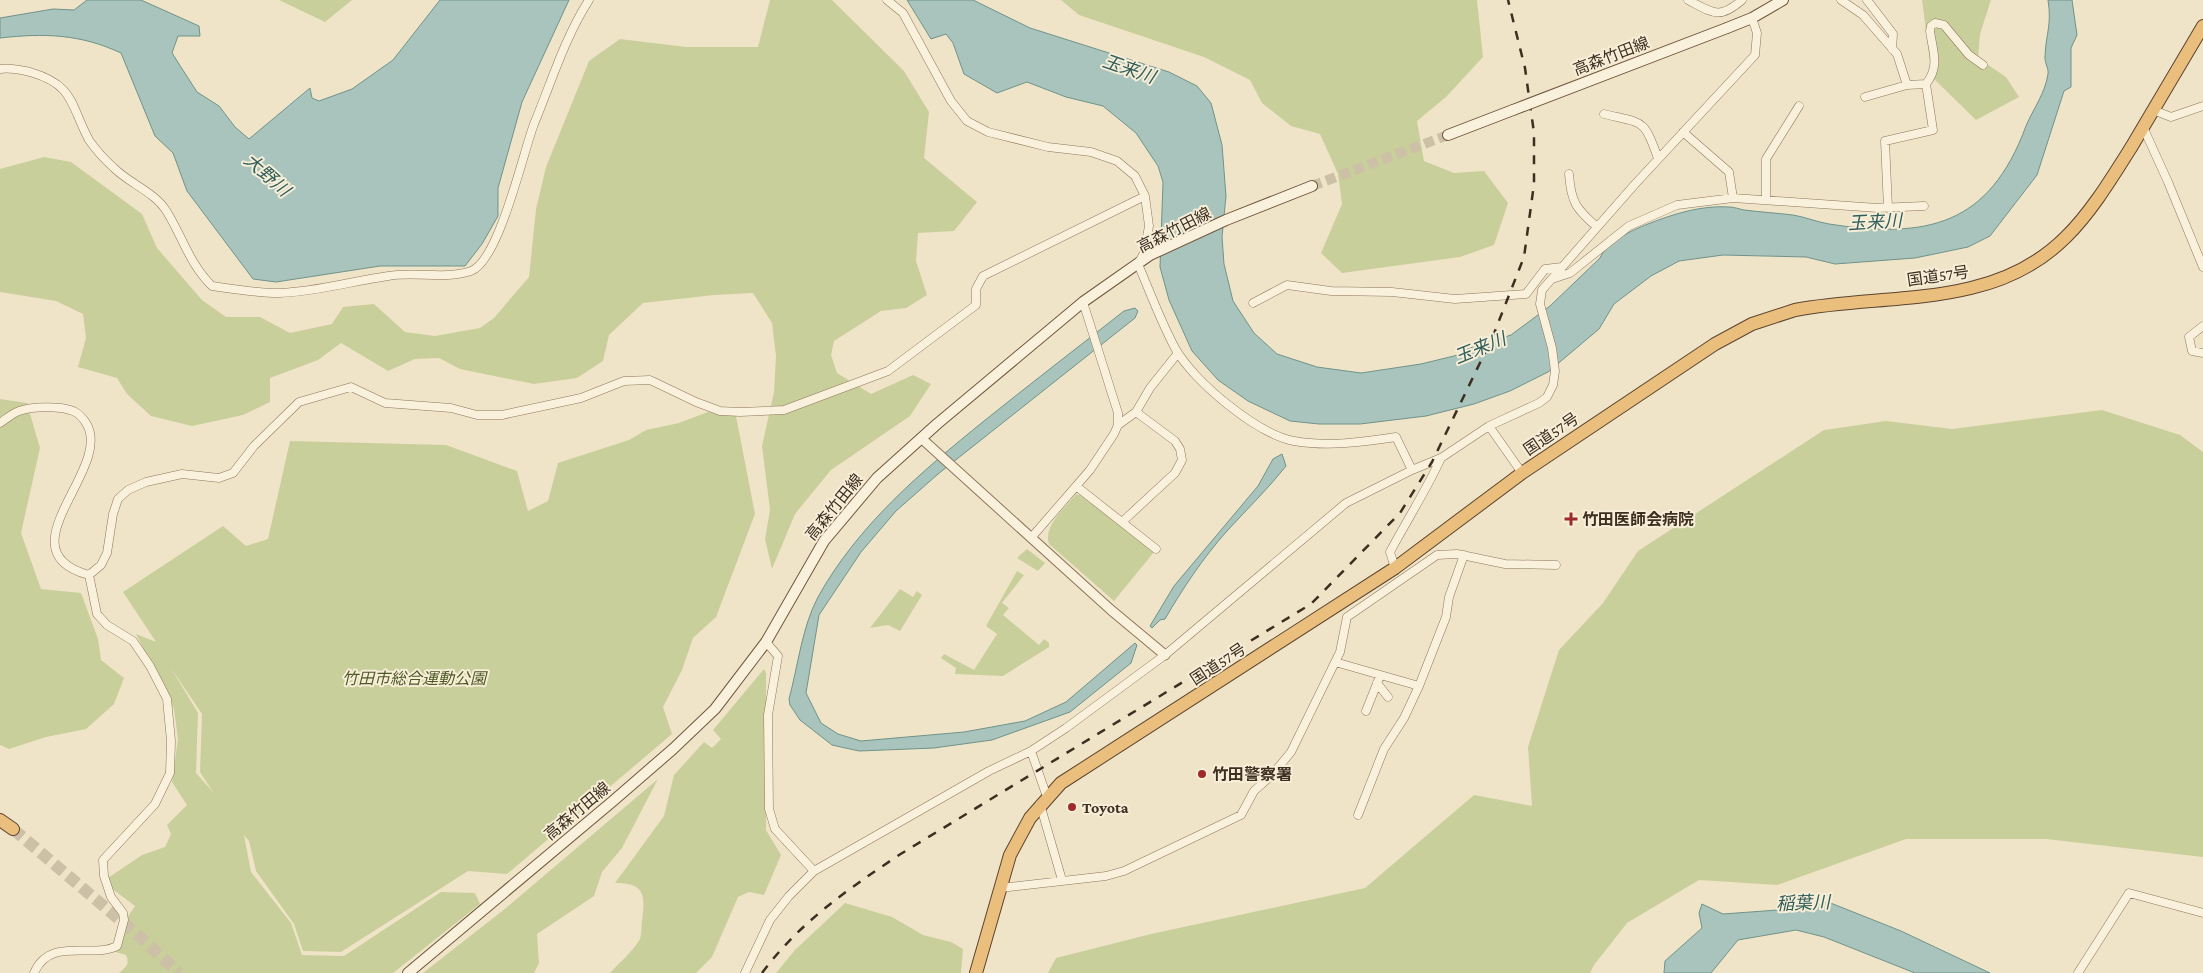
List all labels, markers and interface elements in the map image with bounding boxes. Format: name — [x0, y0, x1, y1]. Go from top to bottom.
street label: 高森竹田線 — [1571, 34, 1651, 78]
water label: 玉来川 — [1100, 51, 1160, 88]
water label: 大野川 — [240, 150, 295, 202]
street label: 高森竹田線 — [1134, 204, 1214, 256]
water label: 玉来川 — [1848, 210, 1904, 233]
street label: 国道57号 — [1906, 263, 1970, 289]
water label: 玉来川 — [1451, 328, 1511, 367]
street label: 国道57号 — [1520, 409, 1582, 459]
street label: 高森竹田線 — [802, 471, 866, 543]
place label: 竹田医師会病院 — [1582, 511, 1694, 528]
marker: 竹田医師会病院 — [1564, 512, 1578, 526]
street label: 国道57号 — [1187, 640, 1249, 688]
park label: 竹田市総合運動公園 — [342, 670, 488, 687]
place label: 竹田警察署 — [1212, 766, 1292, 783]
marker: 竹田警察署 — [1196, 768, 1208, 780]
street label: 高森竹田線 — [541, 779, 613, 843]
place label: Toyota — [1082, 799, 1129, 816]
marker: Toyota — [1066, 801, 1078, 813]
water label: 稲葉川 — [1776, 892, 1832, 914]

